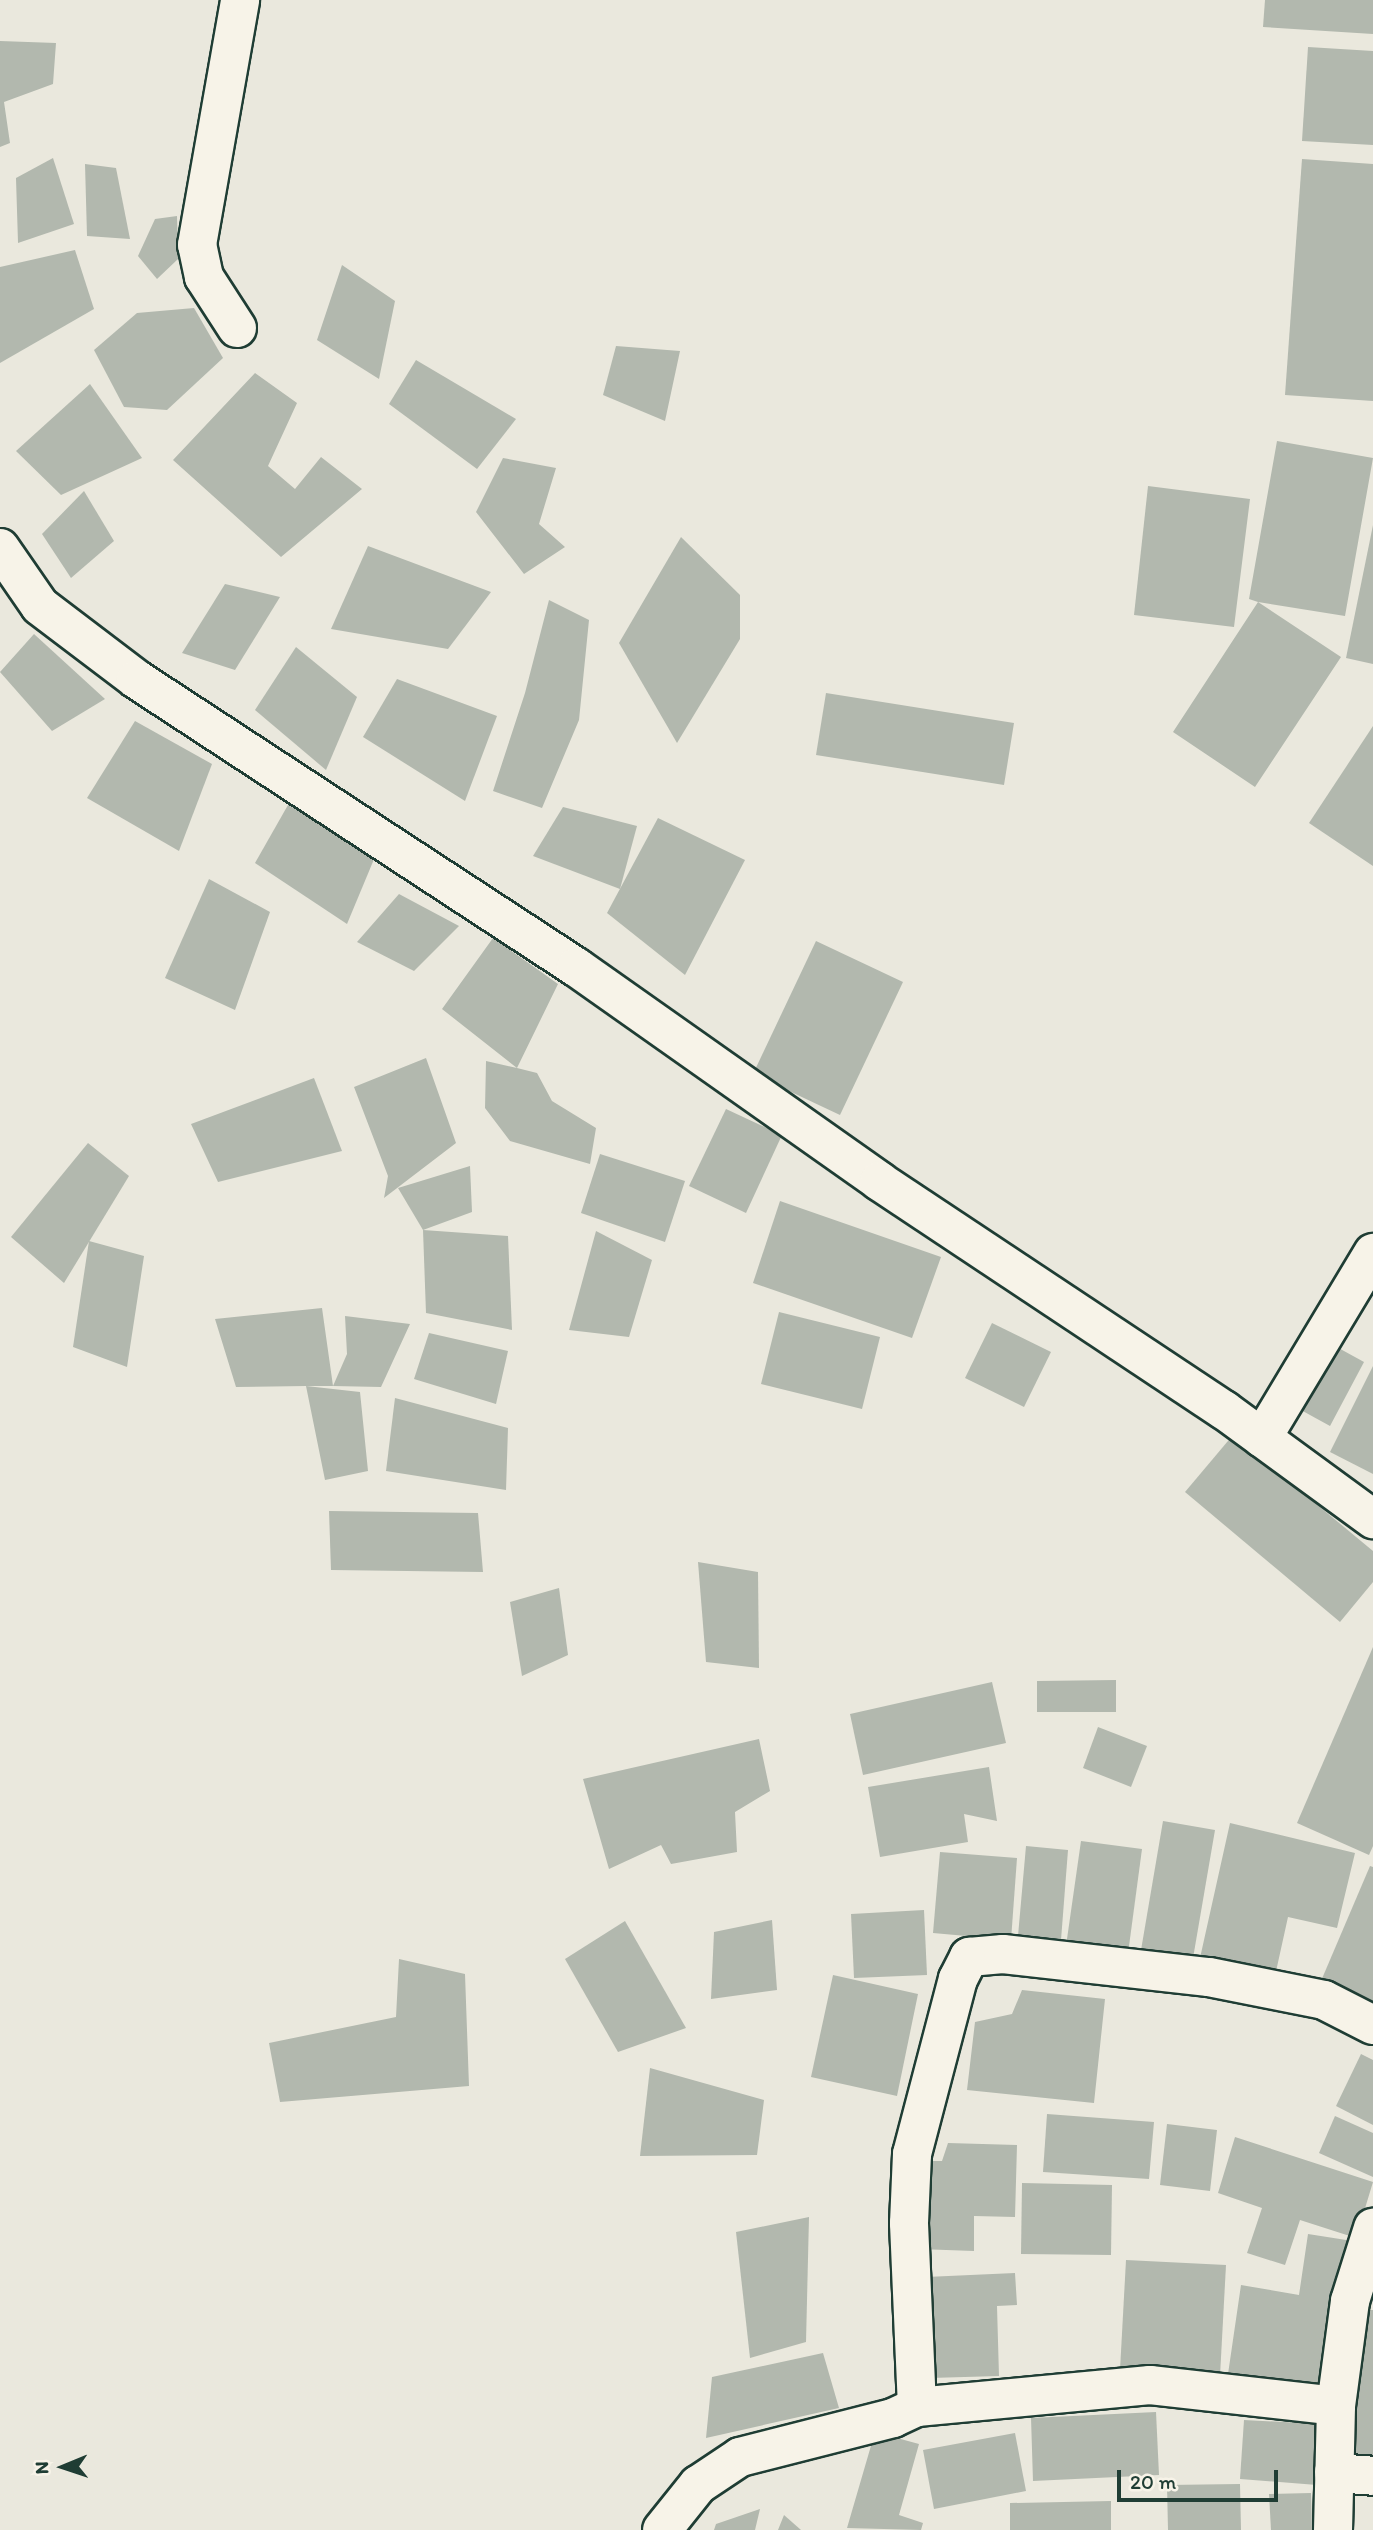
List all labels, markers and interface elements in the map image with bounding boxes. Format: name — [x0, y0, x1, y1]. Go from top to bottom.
north arrow — [28, 2432, 98, 2502]
scale bar — [1121, 2456, 1282, 2500]
text: N — [30, 2461, 53, 2475]
text: 20 m — [1130, 2469, 1176, 2494]

